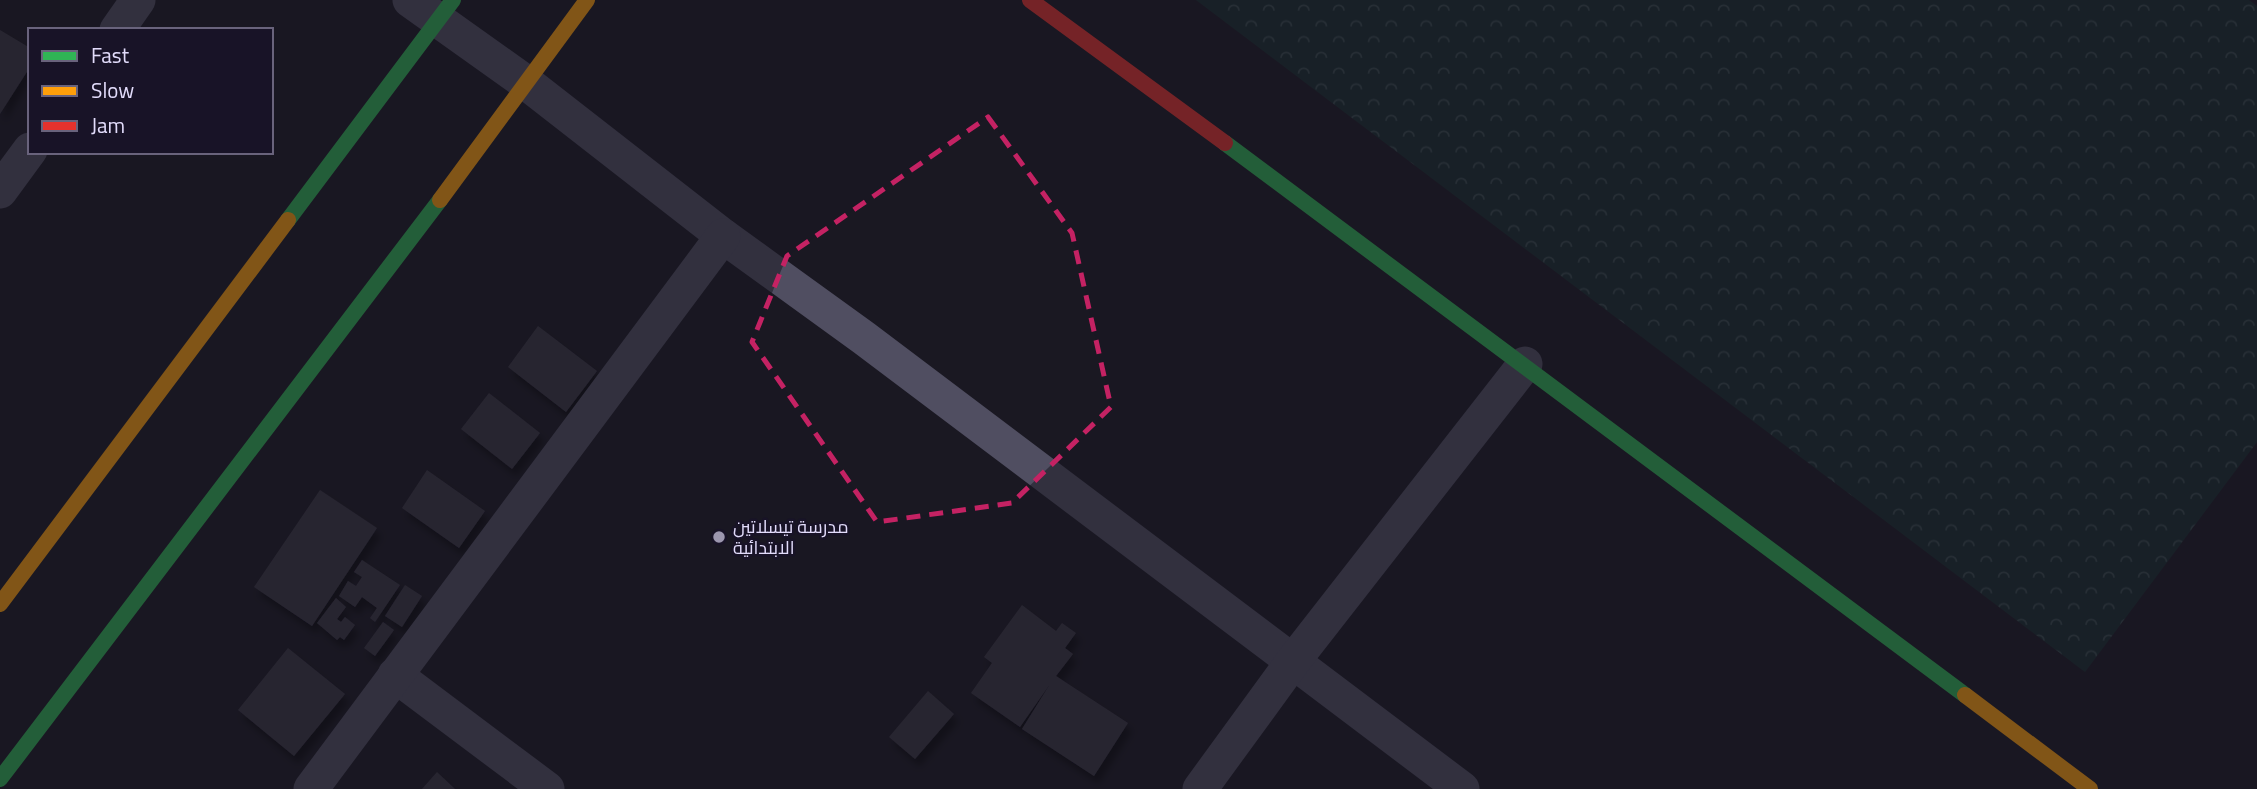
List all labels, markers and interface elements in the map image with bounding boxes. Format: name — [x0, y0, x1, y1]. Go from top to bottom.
legend — [28, 28, 273, 154]
text: Fast — [91, 39, 130, 71]
text: Slow — [91, 74, 134, 106]
text: Jam — [91, 109, 125, 141]
place label: مدرسة تيسلاتين الابتدائية — [733, 513, 849, 561]
marker: مدرسة تيسلاتين الابتدائية — [711, 529, 727, 545]

